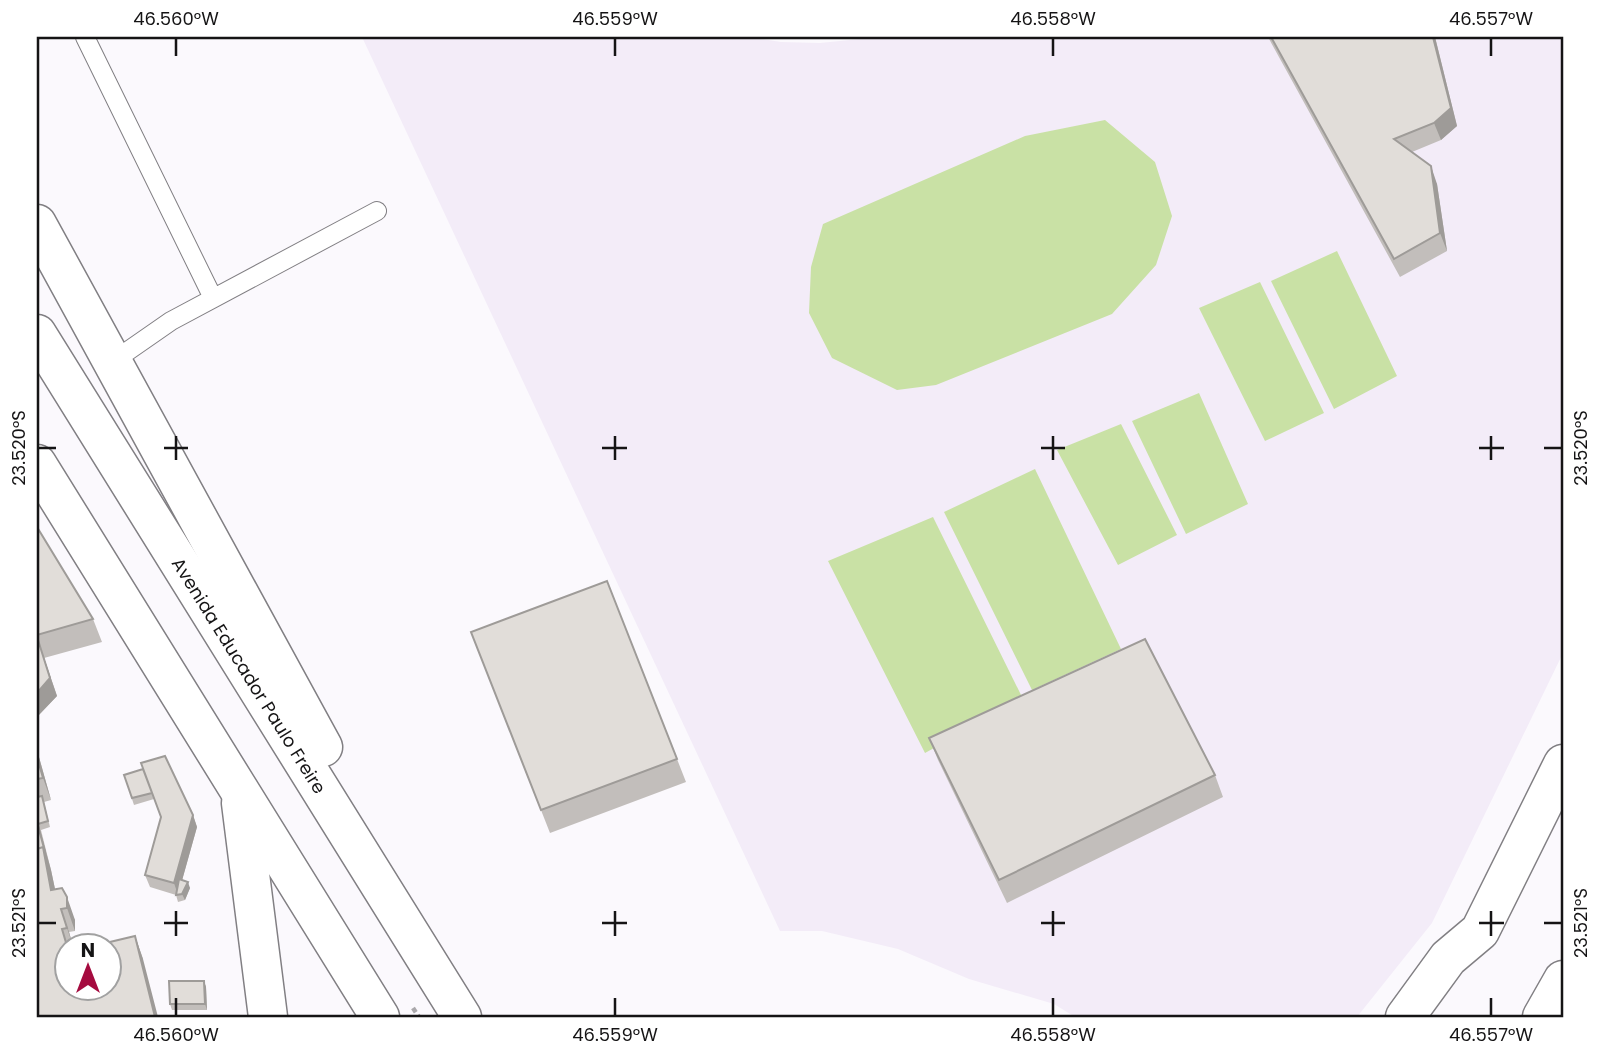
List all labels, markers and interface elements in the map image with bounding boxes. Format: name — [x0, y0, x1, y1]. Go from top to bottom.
text: 46.560°W — [133, 6, 219, 31]
text: 46.559°W — [572, 6, 658, 31]
text: 46.558°W — [1010, 6, 1096, 31]
text: 46.557°W — [1449, 6, 1533, 31]
text: 23.520°S — [6, 410, 31, 486]
text: 23.520°S — [1568, 410, 1593, 486]
street label: Avenida Educador Paulo Freire — [166, 552, 332, 798]
text: 23.521°S — [6, 888, 31, 958]
text: 23.521°S — [1568, 888, 1593, 958]
north arrow — [52, 932, 122, 1002]
text: N — [81, 937, 95, 964]
text: 46.560°W — [133, 1022, 219, 1047]
text: 46.559°W — [572, 1022, 658, 1047]
text: 46.558°W — [1010, 1022, 1096, 1047]
text: 46.557°W — [1449, 1022, 1533, 1047]

